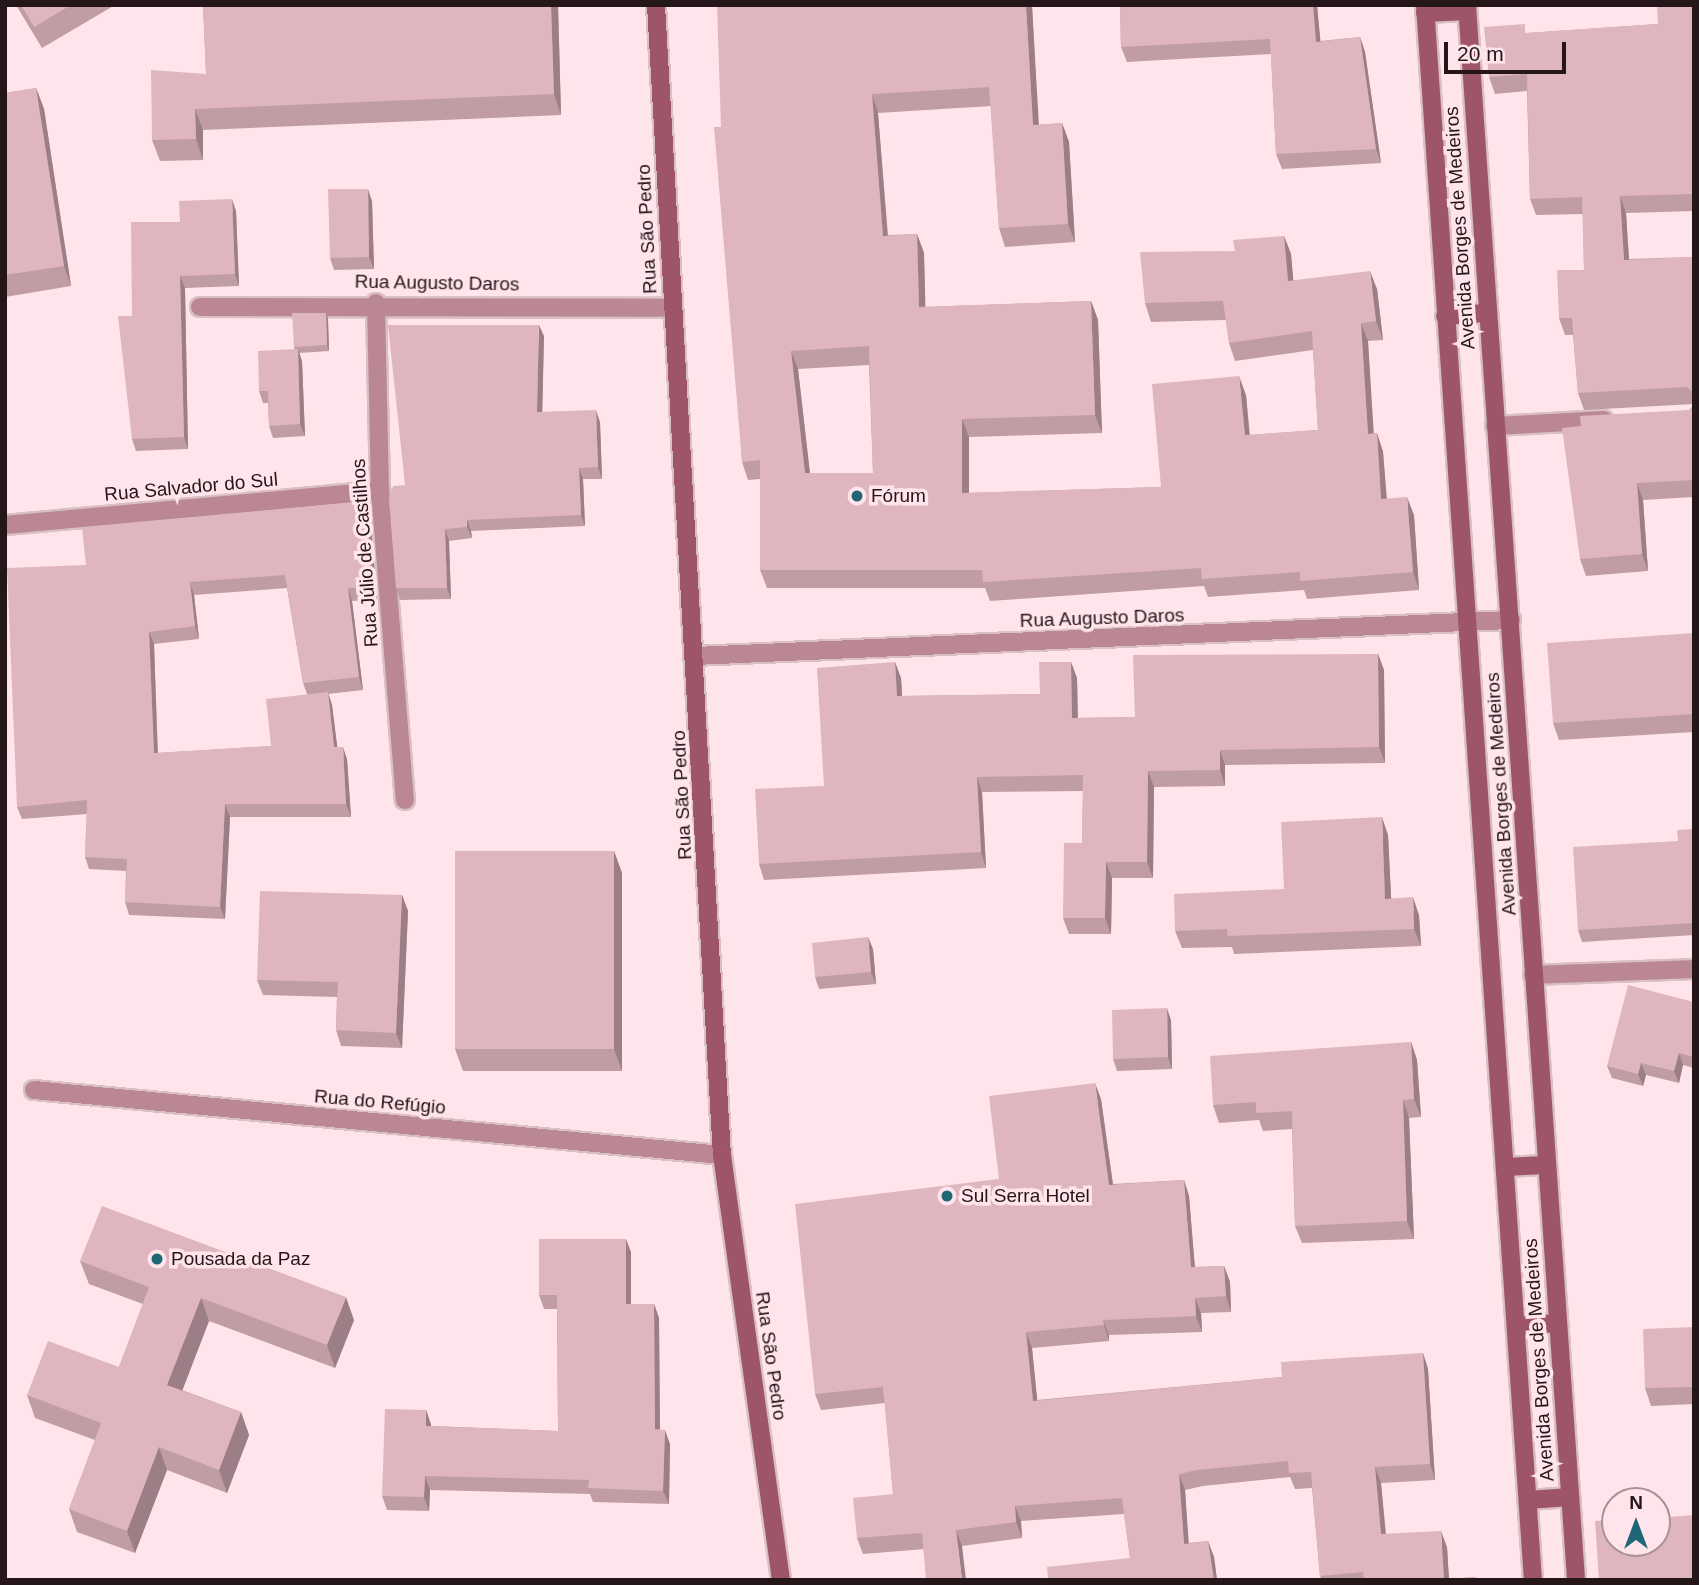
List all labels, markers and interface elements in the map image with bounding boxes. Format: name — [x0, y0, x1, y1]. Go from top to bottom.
scale bar — [1447, 28, 1570, 72]
text: 20 m — [1457, 42, 1504, 65]
street label: Avenida Borges de Medeiros — [1440, 106, 1480, 350]
street label: Rua São Pedro — [632, 164, 662, 294]
street label: Rua Augusto Daros — [354, 270, 520, 296]
street label: Rua Júlio de Castilhos — [347, 458, 383, 648]
street label: Rua Salvador do Sul — [103, 468, 279, 506]
place label: Fórum — [871, 485, 926, 507]
marker: Fórum — [849, 488, 865, 504]
street label: Rua Augusto Daros — [1019, 604, 1185, 632]
street label: Avenida Borges de Medeiros — [1481, 672, 1521, 916]
street label: Rua São Pedro — [667, 730, 697, 860]
street label: Rua do Refúgio — [313, 1085, 447, 1119]
place label: Sul Serra Hotel — [961, 1185, 1090, 1207]
marker: Sul Serra Hotel — [939, 1188, 955, 1204]
street label: Avenida Borges de Medeiros — [1519, 1238, 1559, 1482]
place label: Pousada da Paz — [171, 1248, 310, 1270]
marker: Pousada da Paz — [149, 1251, 165, 1267]
street label: Rua São Pedro — [751, 1290, 791, 1422]
north arrow — [1601, 1487, 1671, 1557]
text: N — [1629, 1492, 1643, 1513]

